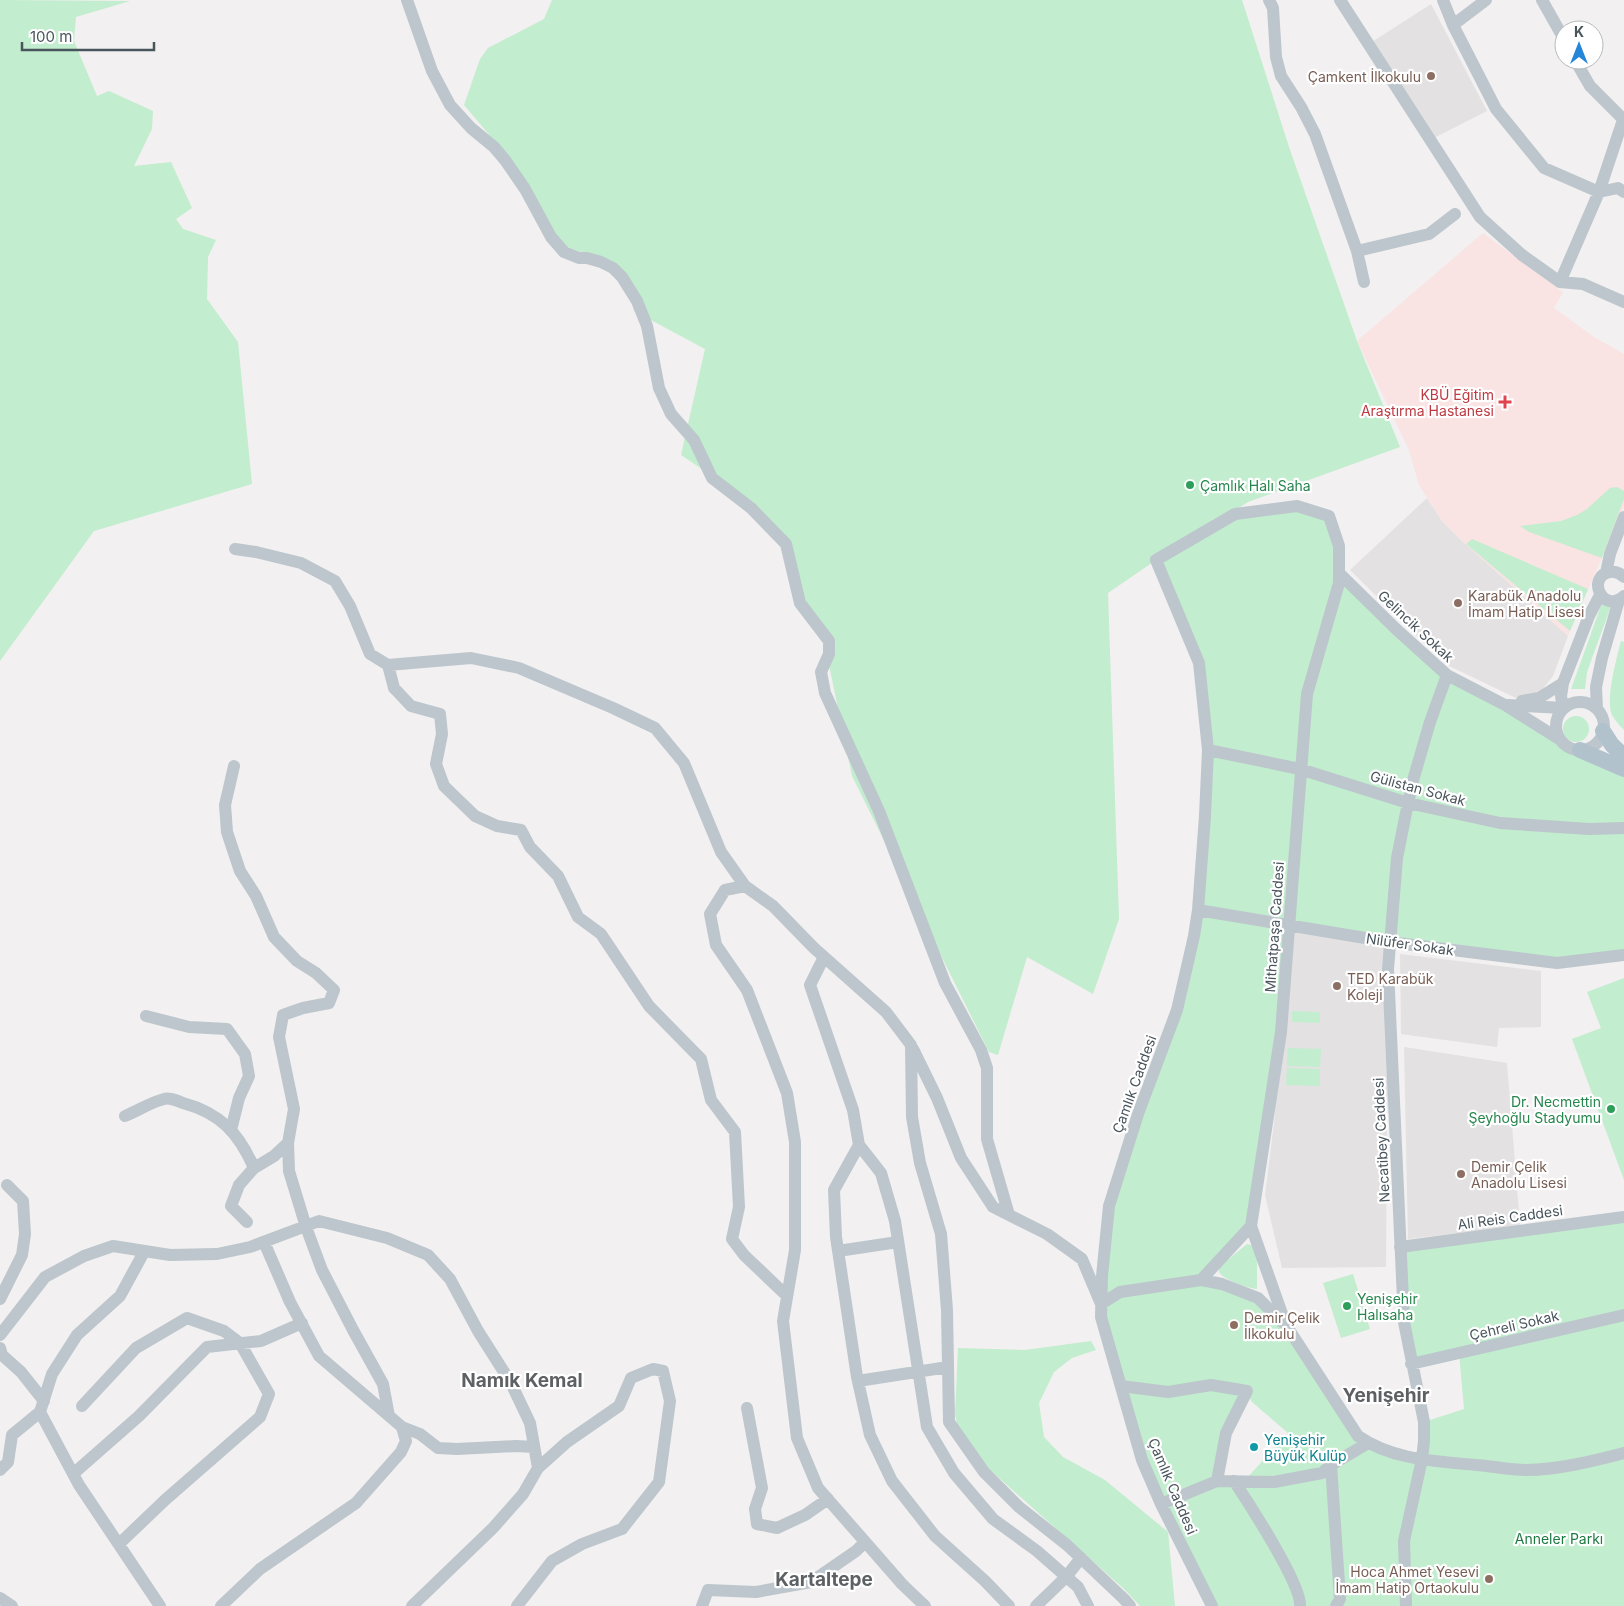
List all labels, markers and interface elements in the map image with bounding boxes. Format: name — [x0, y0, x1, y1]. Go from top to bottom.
scale bar — [22, 20, 155, 52]
north arrow — [1554, 20, 1604, 70]
text: K — [1574, 23, 1584, 40]
text: 100 m — [30, 27, 72, 46]
place label: Çamkent İlkokulu — [1308, 68, 1421, 85]
marker: Çamkent İlkokulu — [1425, 70, 1437, 82]
place label: KBÜ Eğitim Araştırma Hastanesi — [1361, 386, 1494, 419]
marker: KBÜ Eğitim Araştırma Hastanesi — [1498, 395, 1512, 409]
place label: Çamlık Halı Saha — [1200, 477, 1311, 494]
marker: Çamlık Halı Saha — [1184, 479, 1196, 491]
street label: Gelincik Sokak — [1375, 587, 1458, 666]
place label: Karabük Anadolu İmam Hatip Lisesi — [1468, 587, 1584, 620]
marker: Karabük Anadolu İmam Hatip Lisesi — [1452, 597, 1464, 609]
street label: Gülistan Sokak — [1368, 767, 1468, 809]
street label: Mithatpaşa Caddesi — [1261, 861, 1287, 993]
street label: Nilüfer Sokak — [1365, 929, 1455, 959]
place label: TED Karabük Koleji — [1347, 970, 1434, 1003]
marker: TED Karabük Koleji — [1331, 980, 1343, 992]
street label: Çamlık Caddesi — [1108, 1033, 1160, 1135]
street label: Necatibey Caddesi — [1369, 1077, 1393, 1203]
place label: Dr. Necmettin Şeyhoğlu Stadyumu — [1469, 1093, 1601, 1126]
marker: Dr. Necmettin Şeyhoğlu Stadyumu — [1605, 1103, 1617, 1115]
place label: Demir Çelik Anadolu Lisesi — [1471, 1158, 1567, 1191]
marker: Demir Çelik Anadolu Lisesi — [1455, 1168, 1467, 1180]
street label: Ali Reis Caddesi — [1456, 1201, 1564, 1233]
place label: Yenişehir Halısaha — [1357, 1290, 1418, 1323]
marker: Yenişehir Halısaha — [1341, 1300, 1353, 1312]
street label: Çehreli Sokak — [1468, 1306, 1561, 1344]
place label: Demir Çelik İlkokulu — [1244, 1309, 1320, 1342]
marker: Demir Çelik İlkokulu — [1228, 1319, 1240, 1331]
district label: Namık Kemal — [461, 1369, 583, 1392]
district label: Yenişehir — [1343, 1384, 1430, 1407]
place label: Yenişehir Büyük Kulüp — [1264, 1431, 1347, 1464]
street label: Çamlık Caddesi — [1145, 1435, 1201, 1537]
marker: Yenişehir Büyük Kulüp — [1248, 1441, 1260, 1453]
park label: Anneler Parkı — [1515, 1530, 1603, 1547]
place label: Hoca Ahmet Yesevi İmam Hatip Ortaokulu — [1335, 1563, 1479, 1596]
district label: Kartaltepe — [775, 1568, 873, 1591]
marker: Hoca Ahmet Yesevi İmam Hatip Ortaokulu — [1483, 1573, 1495, 1585]

